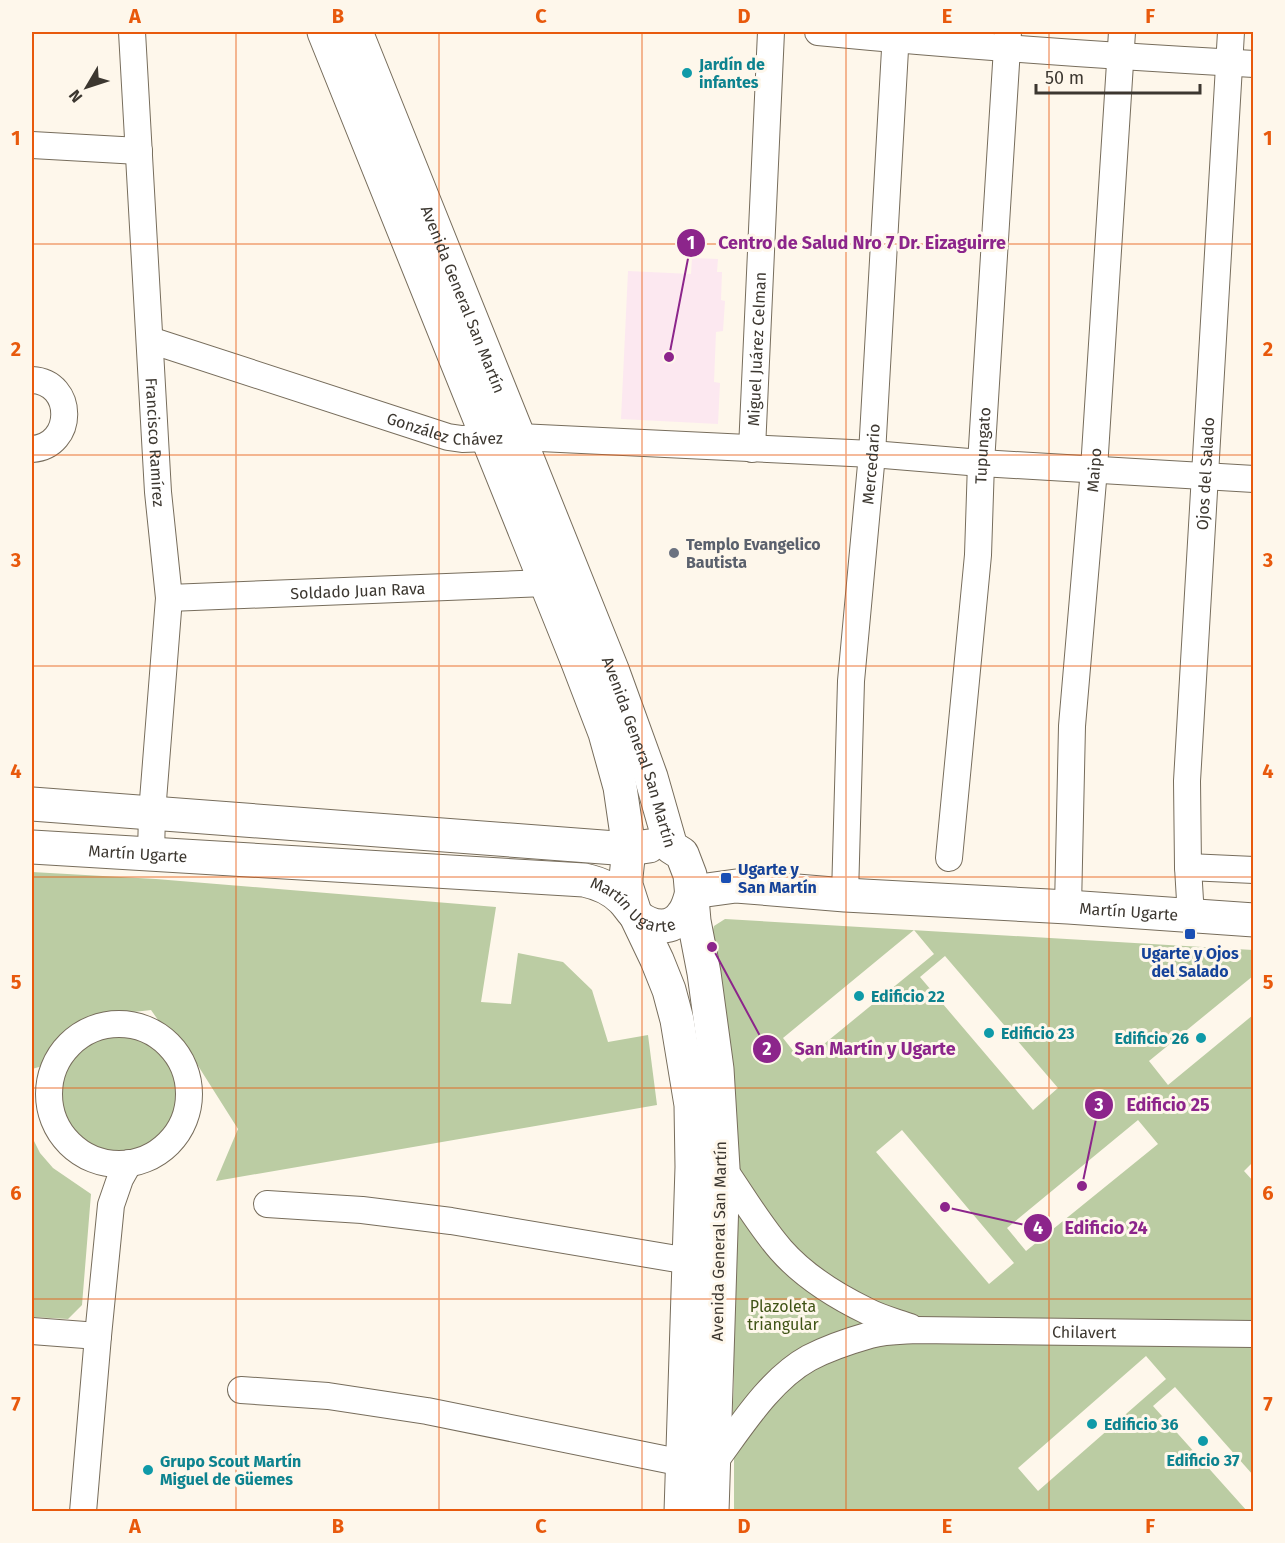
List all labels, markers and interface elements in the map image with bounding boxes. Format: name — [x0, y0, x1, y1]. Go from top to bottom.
text: A — [128, 4, 142, 28]
text: B — [332, 4, 344, 28]
text: C — [535, 4, 547, 28]
text: D — [737, 4, 751, 28]
text: E — [942, 4, 952, 28]
text: F — [1145, 4, 1155, 28]
place label: Jardín de infantes — [698, 55, 765, 92]
north arrow — [57, 57, 117, 117]
scale bar — [1036, 57, 1200, 95]
marker: Jardín de infantes — [680, 66, 694, 80]
text: 50 m — [1045, 67, 1084, 89]
text: N — [65, 86, 86, 106]
text: 1 — [11, 126, 21, 150]
text: 1 — [1263, 126, 1273, 150]
street label: Avenida General San Martín — [417, 203, 509, 396]
callout: Centro de Salud Nro 7 Dr. Eizaguirre — [676, 225, 1018, 261]
text: 1 — [687, 232, 695, 254]
text: Centro de Salud Nro 7 Dr. Eizaguirre — [718, 232, 1006, 254]
street label: Miguel Juárez Celman — [744, 271, 770, 427]
text: 2 — [11, 337, 21, 361]
text: 2 — [1263, 337, 1273, 361]
street label: Francisco Ramírez — [142, 377, 169, 508]
street label: Tupungato — [971, 407, 994, 484]
street label: González Chávez — [384, 408, 503, 449]
street label: Ojos del Salado — [1192, 416, 1218, 531]
street label: Mercedario — [858, 423, 883, 505]
street label: Maipo — [1083, 447, 1105, 493]
place label: Templo Evangelico Bautista — [686, 535, 821, 572]
marker: Templo Evangelico Bautista — [667, 546, 681, 560]
text: 3 — [10, 548, 21, 572]
text: 3 — [1262, 548, 1273, 572]
street label: Soldado Juan Rava — [290, 578, 426, 603]
street label: Avenida General San Martín — [598, 654, 680, 850]
text: 4 — [10, 759, 22, 783]
text: 4 — [1262, 759, 1274, 783]
street label: Martín Ugarte — [88, 841, 188, 866]
place label: Ugarte y San Martín — [738, 860, 817, 897]
marker: Ugarte y San Martín — [719, 871, 733, 885]
street label: Martín Ugarte — [588, 873, 678, 936]
street label: Martín Ugarte — [1079, 898, 1179, 924]
marker: Ugarte y Ojos del Salado — [1183, 927, 1197, 941]
place label: Ugarte y Ojos del Salado — [1141, 944, 1239, 981]
text: 5 — [11, 970, 22, 994]
text: 5 — [1263, 970, 1274, 994]
place label: Edificio 22 — [871, 987, 945, 1006]
marker: Edificio 22 — [852, 989, 866, 1003]
place label: Edificio 23 — [1001, 1024, 1075, 1043]
marker: Edificio 23 — [982, 1026, 996, 1040]
place label: Edificio 26 — [1115, 1029, 1189, 1048]
callout: San Martín y Ugarte — [752, 1031, 967, 1067]
marker: Edificio 26 — [1194, 1031, 1208, 1045]
text: 2 — [762, 1038, 772, 1060]
text: San Martín y Ugarte — [794, 1038, 956, 1060]
callout: Edificio 25 — [1084, 1087, 1221, 1123]
text: 3 — [1093, 1094, 1104, 1116]
text: Edificio 25 — [1126, 1094, 1210, 1116]
street label: Avenida General San Martín — [708, 1141, 730, 1341]
text: 6 — [10, 1181, 22, 1205]
text: 6 — [1262, 1181, 1274, 1205]
callout: Edificio 24 — [1023, 1210, 1160, 1246]
text: 4 — [1033, 1217, 1043, 1239]
text: Edificio 24 — [1064, 1217, 1148, 1239]
park label: Plazoleta triangular — [747, 1297, 820, 1334]
street label: Chilavert — [1052, 1322, 1117, 1342]
text: 7 — [11, 1392, 21, 1416]
text: 7 — [1263, 1392, 1273, 1416]
place label: Edificio 36 — [1104, 1415, 1178, 1434]
marker: Edificio 36 — [1085, 1417, 1099, 1431]
marker: Edificio 37 — [1196, 1434, 1210, 1448]
place label: Edificio 37 — [1167, 1451, 1240, 1470]
place label: Grupo Scout Martín Miguel de Güemes — [160, 1452, 301, 1489]
marker: Grupo Scout Martín Miguel de Güemes — [141, 1463, 155, 1477]
text: A — [128, 1514, 142, 1538]
text: B — [332, 1514, 344, 1538]
text: C — [535, 1514, 547, 1538]
text: D — [737, 1514, 751, 1538]
text: E — [942, 1514, 952, 1538]
text: F — [1145, 1514, 1155, 1538]

